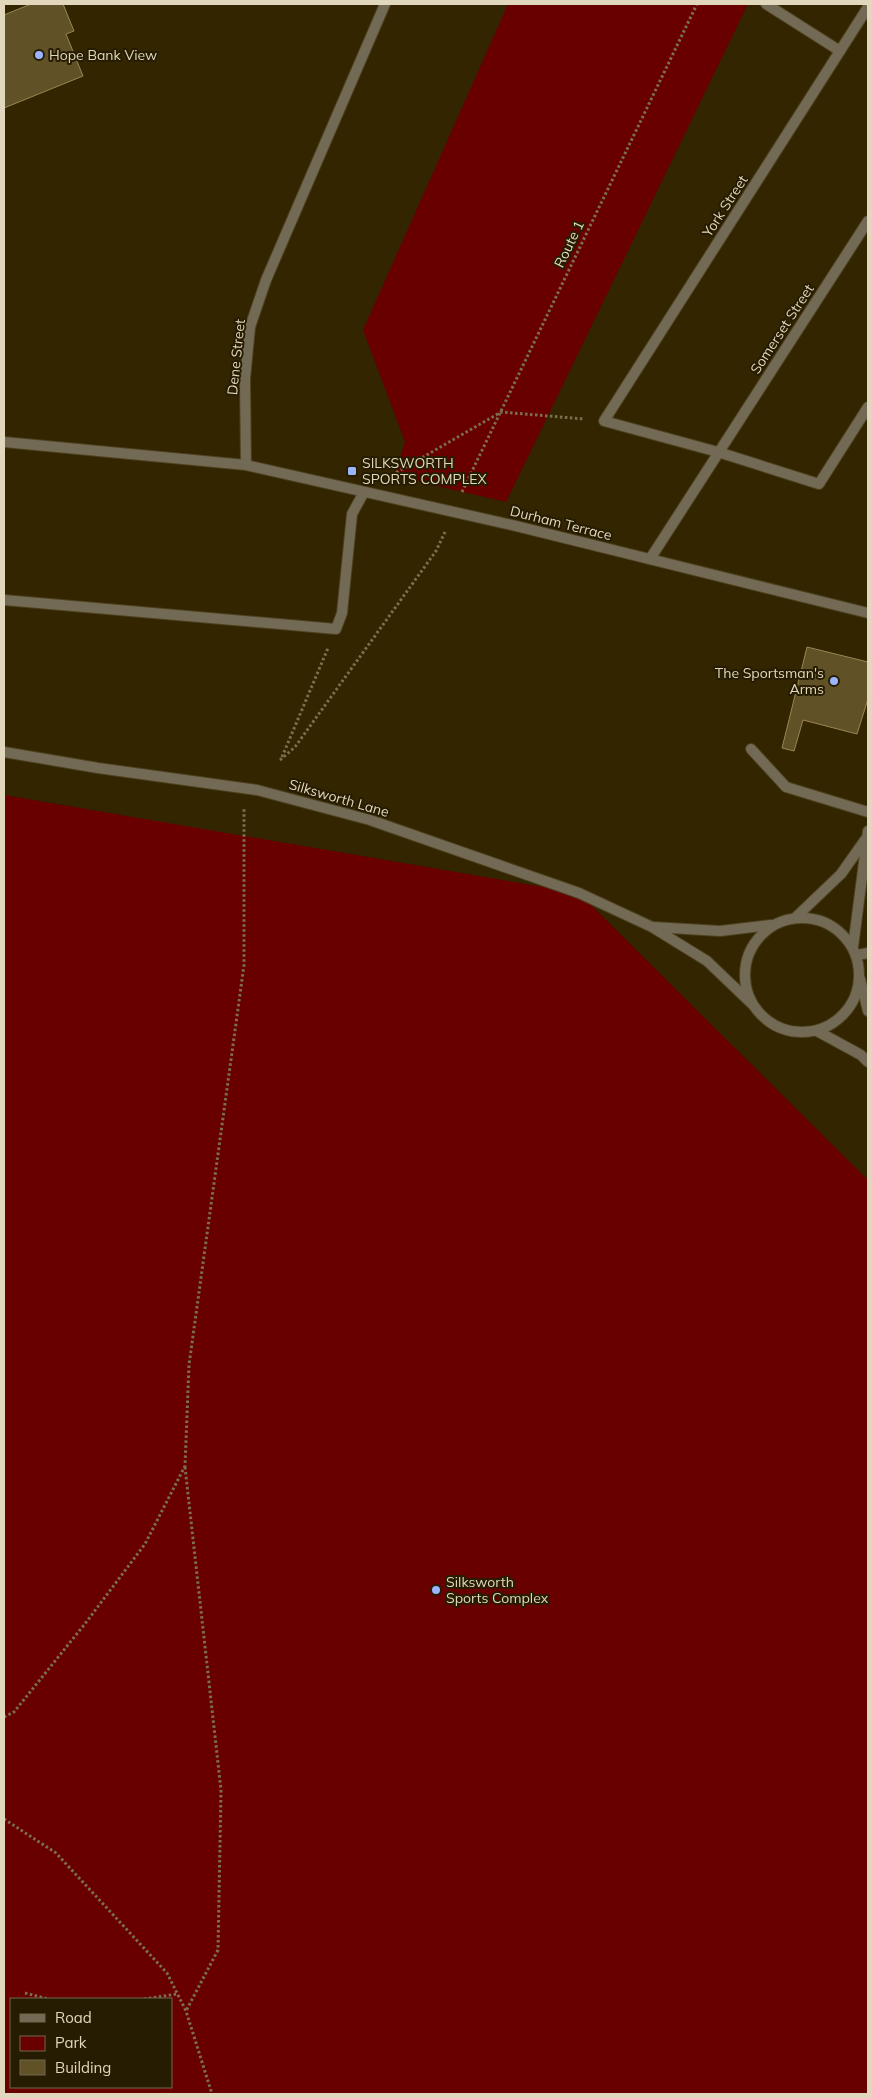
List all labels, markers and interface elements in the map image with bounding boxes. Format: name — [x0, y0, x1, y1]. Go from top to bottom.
place label: Hope Bank View — [49, 46, 157, 64]
marker: Hope Bank View — [33, 49, 45, 61]
street label: York Street — [698, 172, 752, 241]
street label: Route 1 — [550, 218, 588, 270]
street label: Somerset Street — [746, 281, 818, 377]
street label: Dene Street — [223, 318, 249, 396]
place label: SILKSWORTH SPORTS COMPLEX — [362, 454, 487, 488]
marker: SILKSWORTH SPORTS COMPLEX — [346, 465, 358, 477]
street label: Durham Terrace — [508, 502, 614, 544]
place label: The Sportsman's Arms — [715, 664, 824, 698]
marker: The Sportsman's Arms — [828, 675, 840, 687]
street label: Silksworth Lane — [287, 775, 391, 821]
place label: Silksworth Sports Complex — [446, 1573, 549, 1607]
marker: Silksworth Sports Complex — [430, 1584, 442, 1596]
legend — [10, 1998, 172, 2088]
text: Road — [55, 2008, 92, 2027]
text: Park — [55, 2033, 87, 2052]
text: Building — [55, 2058, 111, 2077]

